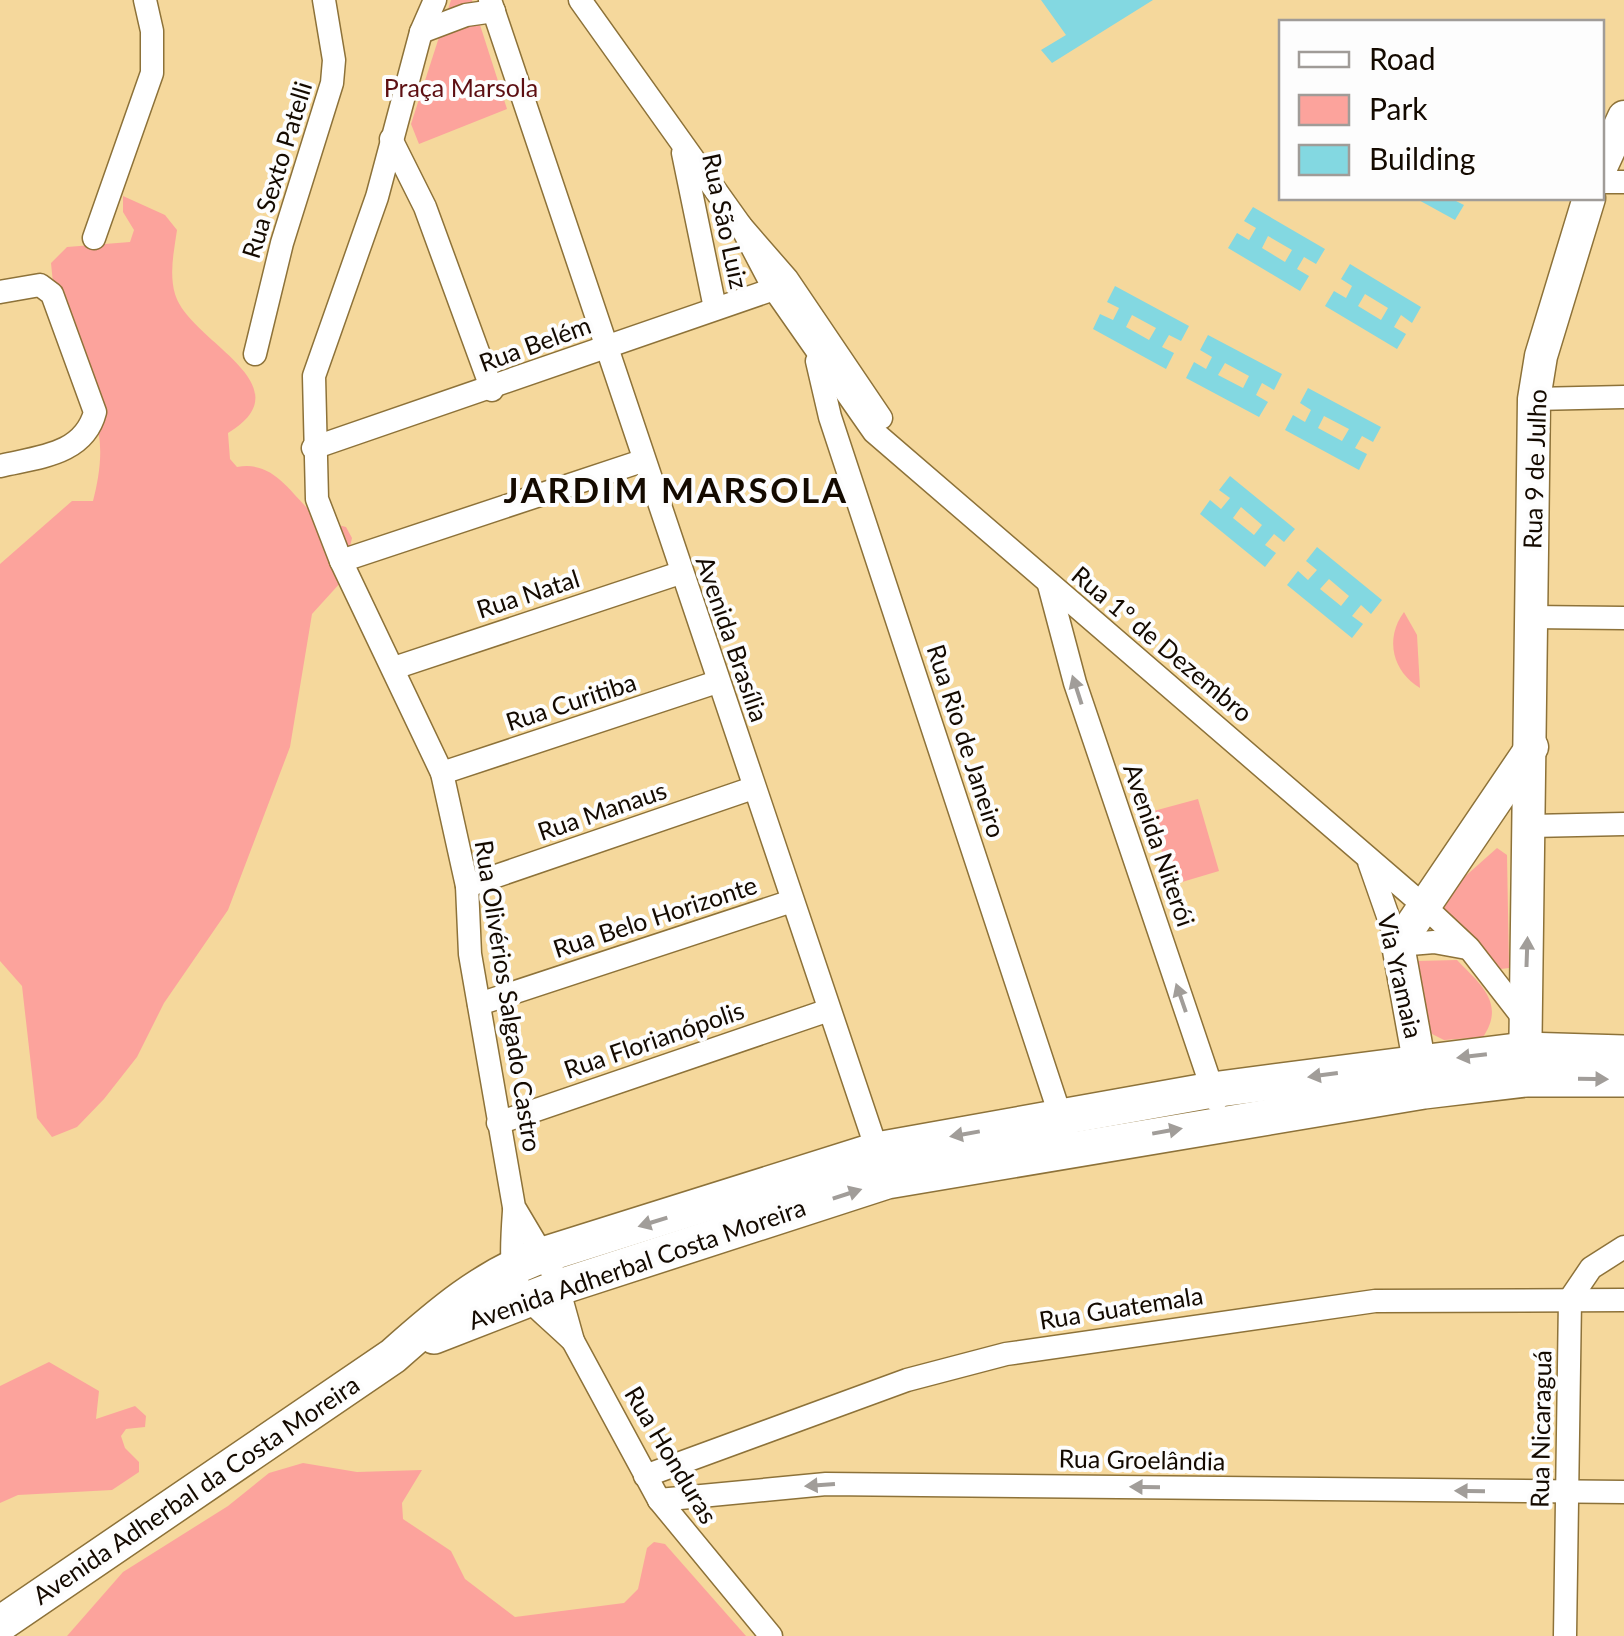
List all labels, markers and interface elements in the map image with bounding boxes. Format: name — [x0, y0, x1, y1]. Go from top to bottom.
legend — [1279, 20, 1604, 200]
text: Road — [1369, 40, 1436, 76]
park label: Praça Marsola — [384, 72, 538, 102]
street label: Rua Sexto Patelli — [235, 78, 317, 262]
text: Park — [1369, 90, 1428, 126]
text: Building — [1369, 140, 1475, 176]
street label: Rua São Luiz — [697, 150, 755, 291]
street label: Rua Belém — [475, 309, 595, 377]
street label: Rua 9 de Julho — [1516, 389, 1552, 549]
district label: JARDIM MARSOLA — [504, 468, 848, 510]
street label: Avenida Brasília — [691, 552, 775, 725]
street label: Rua 1º de Dezembro — [1066, 559, 1259, 727]
street label: Rua Natal — [473, 562, 583, 624]
street label: Rua Rio de Janeiro — [922, 640, 1012, 841]
street label: Rua Curitiba — [502, 666, 640, 736]
one-way arrow — [1069, 674, 1084, 704]
street label: Avenida Niterói — [1118, 759, 1202, 930]
street label: Rua Manaus — [533, 774, 670, 846]
street label: Rua Olivérios Salgado Castro — [470, 838, 548, 1154]
street label: Rua Belo Horizonte — [549, 869, 760, 963]
street label: Via Yramaia — [1372, 911, 1430, 1041]
one-way arrow — [1519, 936, 1535, 968]
one-way arrow — [1173, 982, 1188, 1012]
street label: Rua Florianópolis — [560, 994, 748, 1084]
one-way arrow — [1455, 1048, 1487, 1064]
one-way arrow — [1307, 1068, 1338, 1084]
one-way arrow — [1578, 1071, 1610, 1087]
one-way arrow — [1152, 1123, 1183, 1138]
one-way arrow — [949, 1127, 980, 1142]
one-way arrow — [832, 1186, 862, 1201]
street label: Avenida Adherbal Costa Moreira — [464, 1191, 809, 1335]
one-way arrow — [637, 1215, 667, 1230]
street label: Rua Guatemala — [1037, 1279, 1205, 1335]
street label: Rua Nicaraguá — [1524, 1350, 1556, 1508]
street label: Avenida Adherbal da Costa Moreira — [26, 1368, 364, 1610]
street label: Rua Honduras — [619, 1380, 725, 1529]
street label: Rua Groelândia — [1058, 1443, 1226, 1475]
one-way arrow — [803, 1477, 835, 1493]
one-way arrow — [1128, 1479, 1160, 1495]
one-way arrow — [1453, 1483, 1485, 1499]

